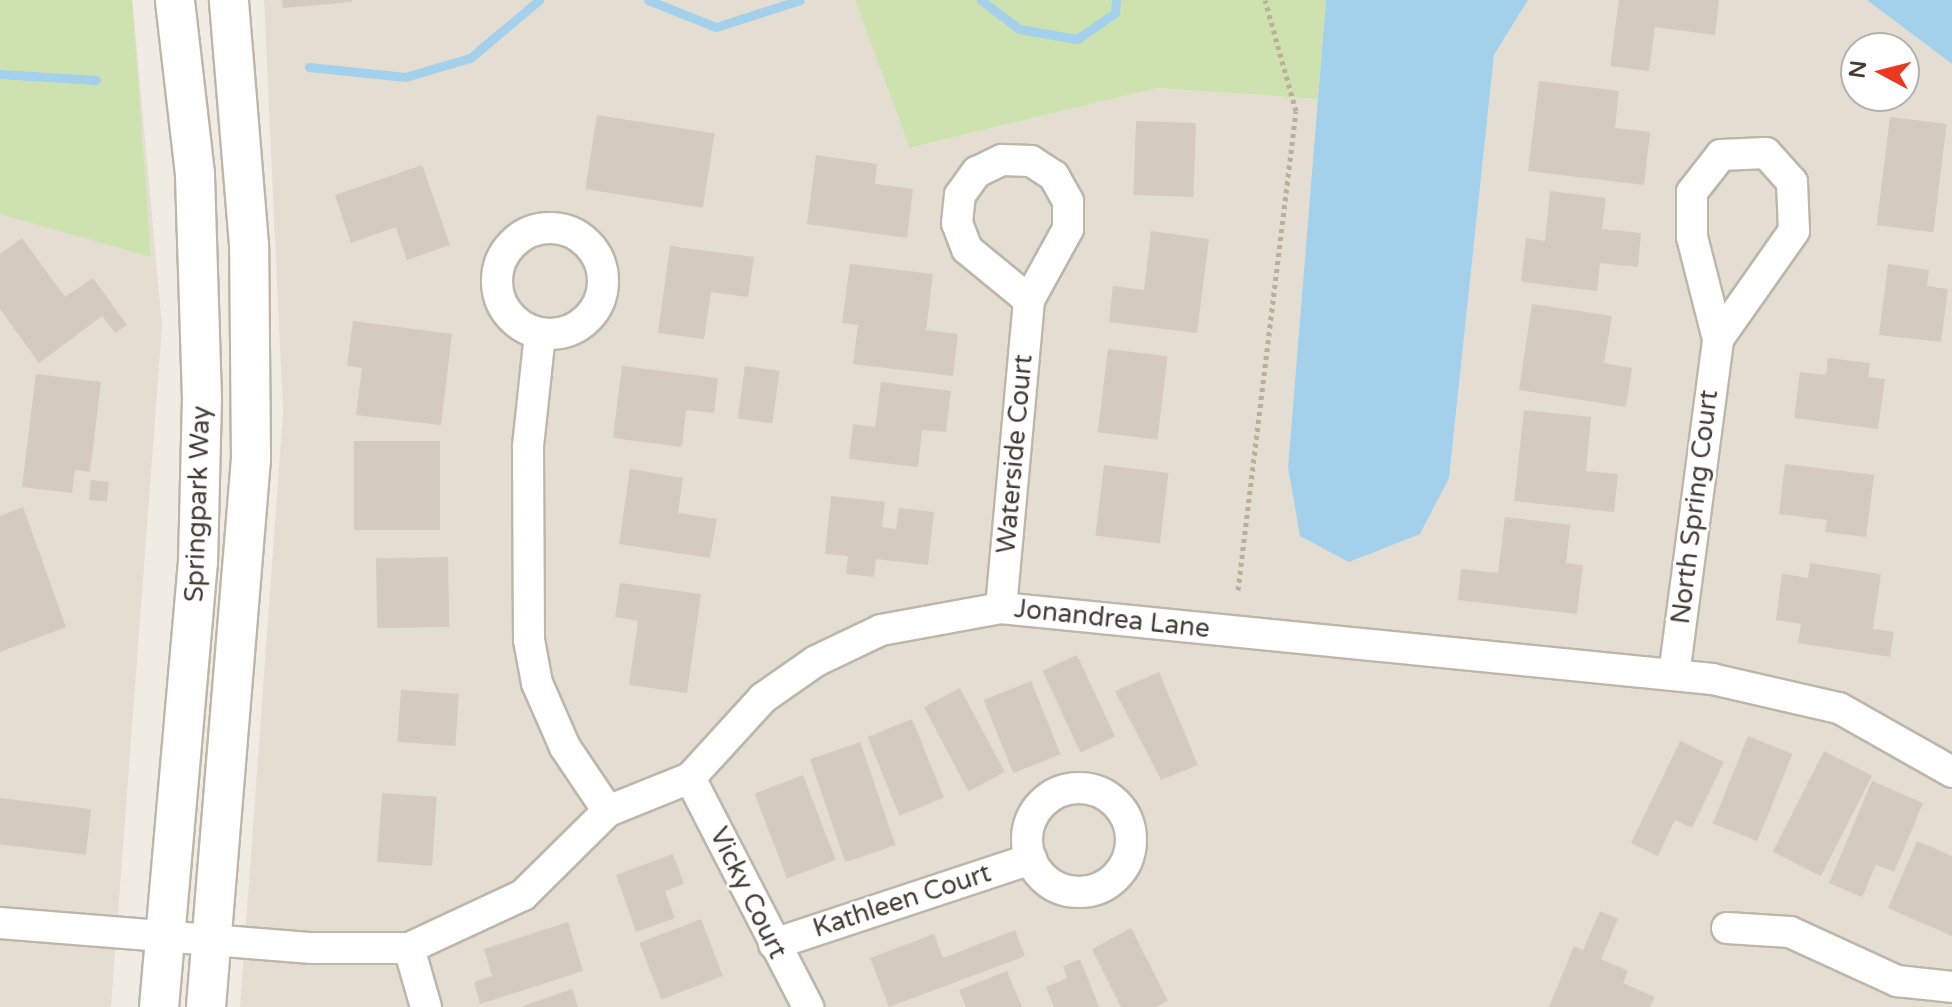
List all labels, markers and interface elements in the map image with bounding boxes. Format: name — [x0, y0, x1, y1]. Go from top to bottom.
north arrow — [1840, 32, 1920, 112]
text: N — [1844, 59, 1872, 80]
street label: Waterside Court — [991, 353, 1039, 555]
street label: North Spring Court — [1665, 388, 1725, 626]
street label: Springpark Way — [179, 405, 217, 603]
street label: Jonandrea Lane — [1013, 593, 1211, 645]
street label: Vicky Court — [703, 822, 793, 964]
street label: Kathleen Court — [809, 858, 995, 944]

